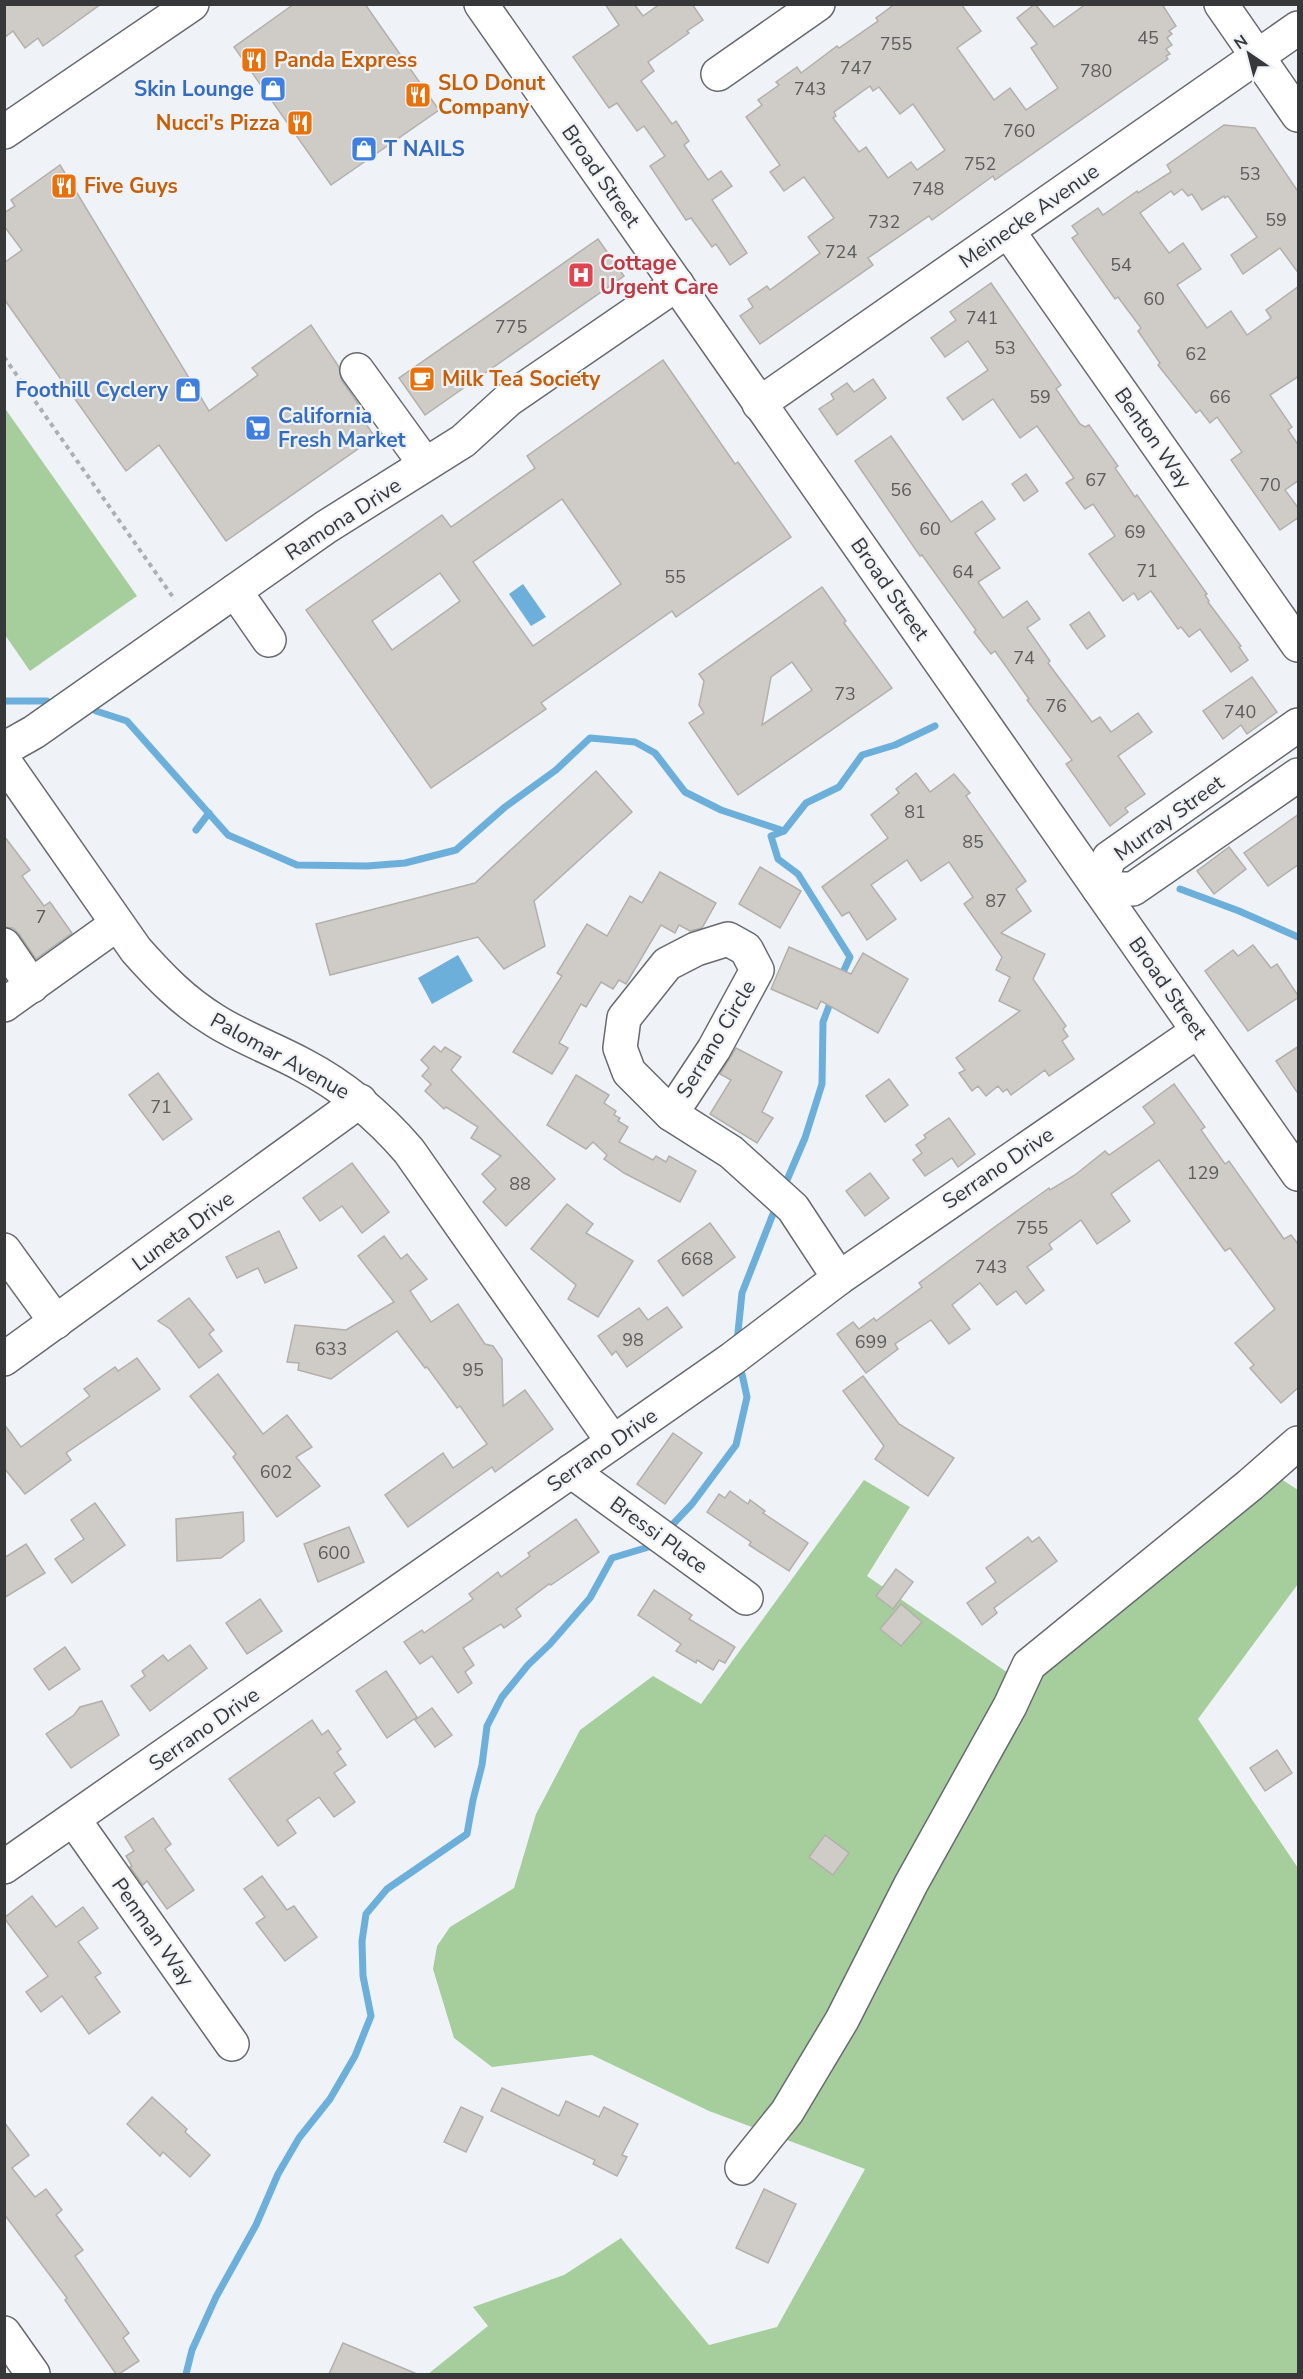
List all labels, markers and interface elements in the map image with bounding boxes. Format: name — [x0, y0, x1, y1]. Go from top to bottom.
north arrow — [1219, 24, 1279, 84]
house number: 45 — [1137, 26, 1159, 50]
text: N — [1230, 30, 1252, 55]
house number: 755 — [880, 32, 912, 56]
restaurant icon: Panda Express — [239, 45, 269, 75]
place label: Panda Express — [274, 46, 417, 74]
house number: 747 — [840, 56, 872, 80]
house number: 780 — [1080, 59, 1112, 83]
place label: SLO Donut Company — [438, 69, 546, 121]
shop icon: Skin Lounge — [258, 74, 288, 104]
place label: Skin Lounge — [134, 75, 254, 103]
house number: 743 — [794, 77, 826, 101]
restaurant icon: SLO Donut Company — [403, 80, 433, 110]
restaurant icon: Nucci's Pizza — [285, 108, 315, 138]
place label: Nucci's Pizza — [156, 109, 280, 137]
street label: Broad Street — [555, 119, 647, 233]
house number: 760 — [1003, 119, 1035, 143]
shop icon: T NAILS — [349, 134, 379, 164]
place label: T NAILS — [384, 135, 465, 163]
house number: 752 — [964, 152, 996, 176]
street label: Meinecke Avenue — [953, 157, 1105, 275]
house number: 53 — [1239, 162, 1261, 186]
restaurant icon: Five Guys — [49, 171, 79, 201]
place label: Five Guys — [84, 172, 178, 200]
house number: 748 — [912, 177, 944, 201]
house number: 59 — [1265, 208, 1287, 232]
house number: 732 — [868, 210, 900, 234]
house number: 724 — [825, 240, 857, 264]
place label: Cottage Urgent Care — [600, 249, 718, 301]
house number: 54 — [1110, 253, 1132, 277]
hospital icon: Cottage Urgent Care — [566, 260, 596, 290]
house number: 60 — [1143, 287, 1165, 311]
house number: 741 — [966, 306, 998, 330]
house number: 775 — [495, 315, 527, 339]
house number: 53 — [994, 336, 1016, 360]
house number: 62 — [1185, 342, 1207, 366]
cafe icon: Milk Tea Society — [407, 364, 437, 394]
place label: Milk Tea Society — [442, 365, 601, 393]
shop icon: Foothill Cyclery — [173, 375, 203, 405]
place label: Foothill Cyclery — [15, 376, 169, 404]
street label: Benton Way — [1108, 382, 1198, 494]
house number: 59 — [1029, 385, 1051, 409]
house number: 66 — [1209, 385, 1231, 409]
place label: California Fresh Market — [278, 402, 407, 454]
supermarket icon: California Fresh Market — [243, 413, 273, 443]
house number: 67 — [1085, 468, 1107, 492]
street label: Ramona Drive — [280, 471, 406, 567]
house number: 70 — [1259, 473, 1281, 497]
house number: 56 — [890, 478, 912, 502]
house number: 60 — [919, 517, 941, 541]
house number: 69 — [1124, 520, 1146, 544]
street label: Broad Street — [844, 532, 936, 646]
house number: 71 — [1136, 559, 1158, 583]
house number: 64 — [952, 560, 974, 584]
house number: 55 — [664, 565, 686, 589]
house number: 74 — [1013, 646, 1035, 670]
house number: 73 — [834, 682, 856, 706]
house number: 76 — [1045, 694, 1067, 718]
house number: 740 — [1224, 700, 1256, 724]
street label: Murray Street — [1109, 768, 1230, 867]
house number: 81 — [904, 800, 926, 824]
house number: 85 — [962, 830, 984, 854]
house number: 87 — [985, 889, 1007, 913]
house number: 7 — [36, 905, 46, 929]
street label: Broad Street — [1122, 931, 1214, 1045]
street label: Serrano Circle — [670, 975, 762, 1103]
street label: Palomar Avenue — [205, 1006, 355, 1106]
house number: 71 — [150, 1095, 172, 1119]
street label: Serrano Drive — [937, 1120, 1059, 1216]
house number: 129 — [1187, 1161, 1219, 1185]
house number: 88 — [509, 1172, 531, 1196]
street label: Luneta Drive — [126, 1184, 240, 1278]
house number: 755 — [1016, 1216, 1048, 1240]
house number: 668 — [681, 1247, 713, 1271]
house number: 743 — [975, 1255, 1007, 1279]
house number: 98 — [622, 1328, 644, 1352]
house number: 699 — [855, 1330, 887, 1354]
house number: 633 — [315, 1337, 347, 1361]
house number: 95 — [462, 1358, 484, 1382]
street label: Serrano Drive — [541, 1402, 663, 1498]
house number: 602 — [260, 1460, 292, 1484]
street label: Bressi Place — [604, 1490, 714, 1580]
house number: 600 — [318, 1541, 350, 1565]
street label: Serrano Drive — [143, 1681, 265, 1777]
street label: Penman Way — [105, 1872, 201, 1992]

